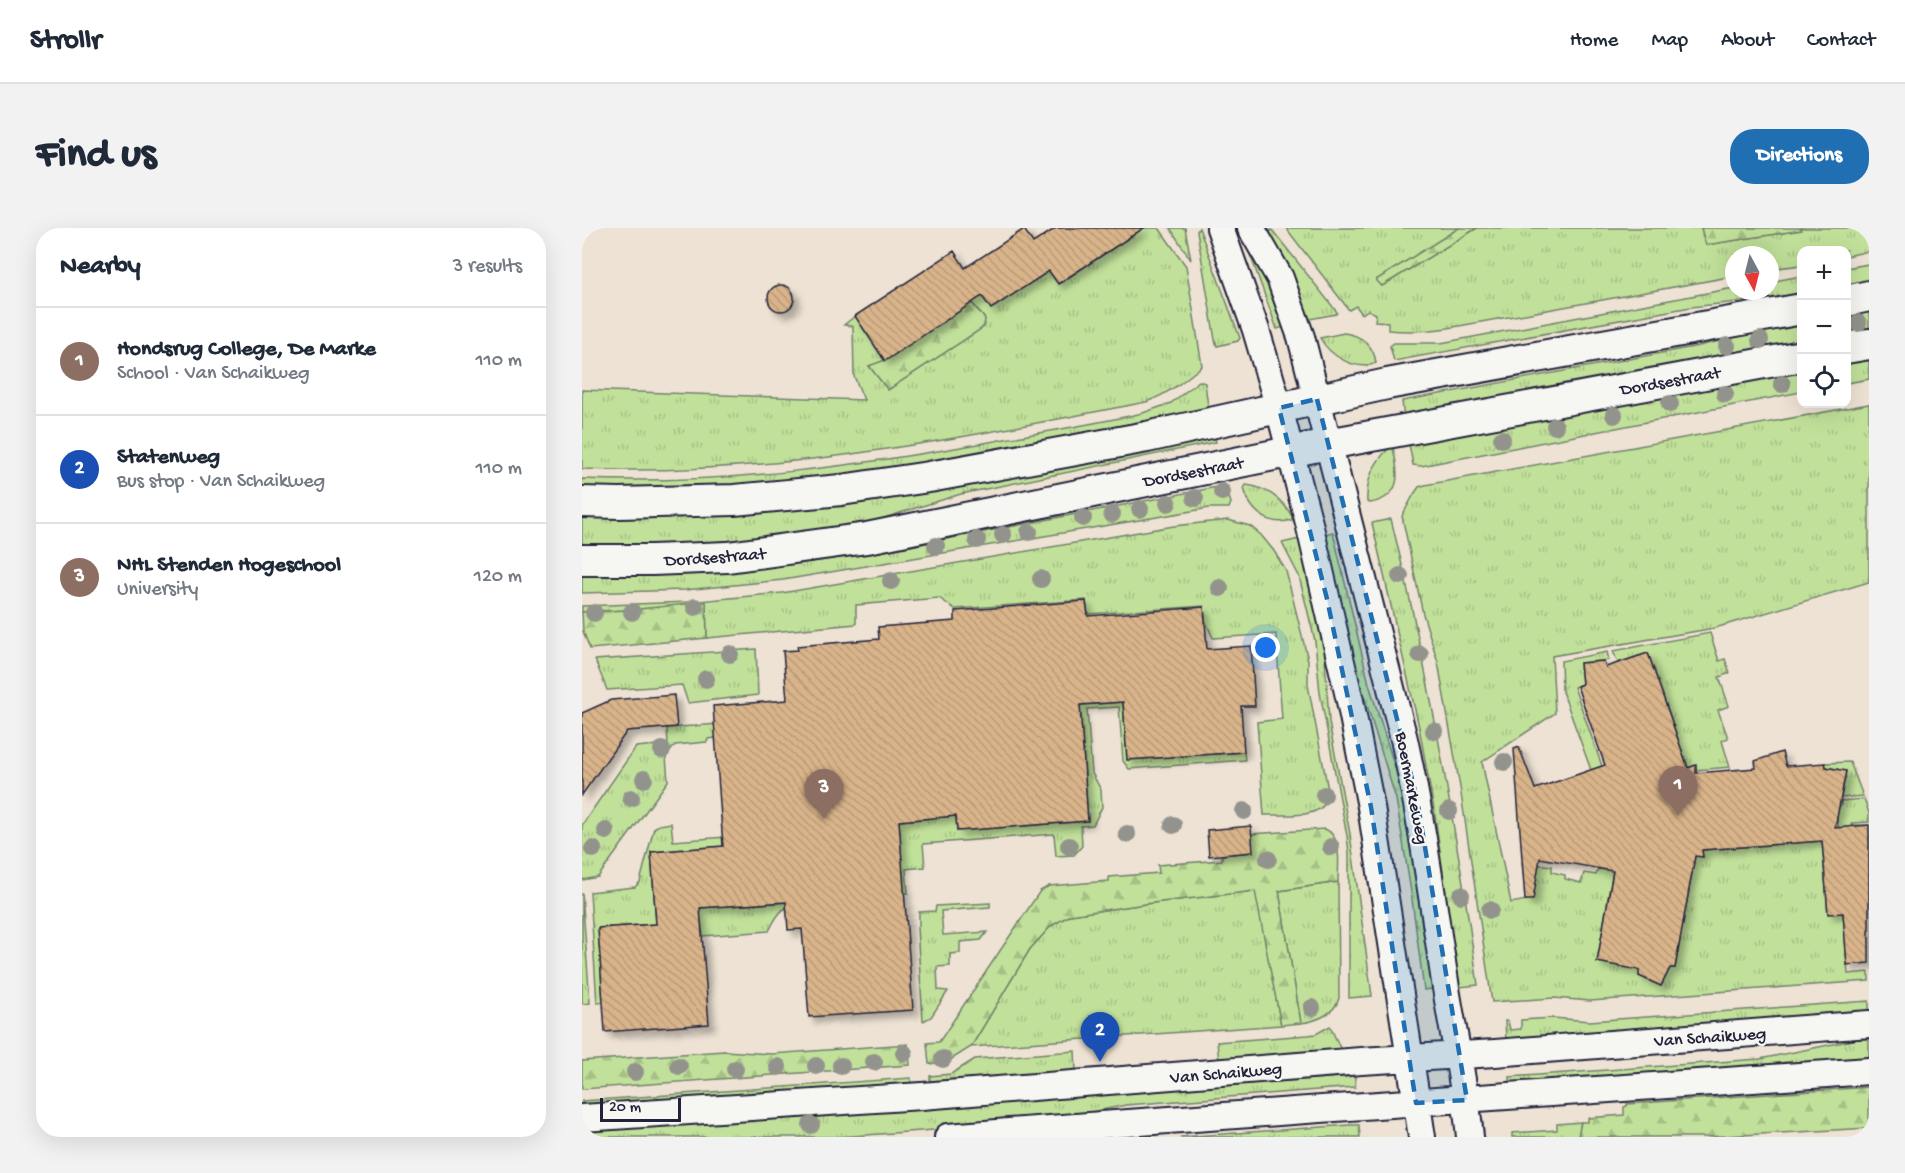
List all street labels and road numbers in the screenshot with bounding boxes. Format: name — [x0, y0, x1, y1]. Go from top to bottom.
street label: Dordsestraat — [1618, 363, 1724, 402]
street label: Dordsestraat — [1141, 453, 1247, 494]
street label: Dordsestraat — [663, 544, 768, 573]
street label: Boermarkeweg — [1389, 729, 1432, 847]
street label: Van Schaikweg — [1652, 1024, 1767, 1053]
street label: Van Schaikweg — [1168, 1059, 1283, 1090]

